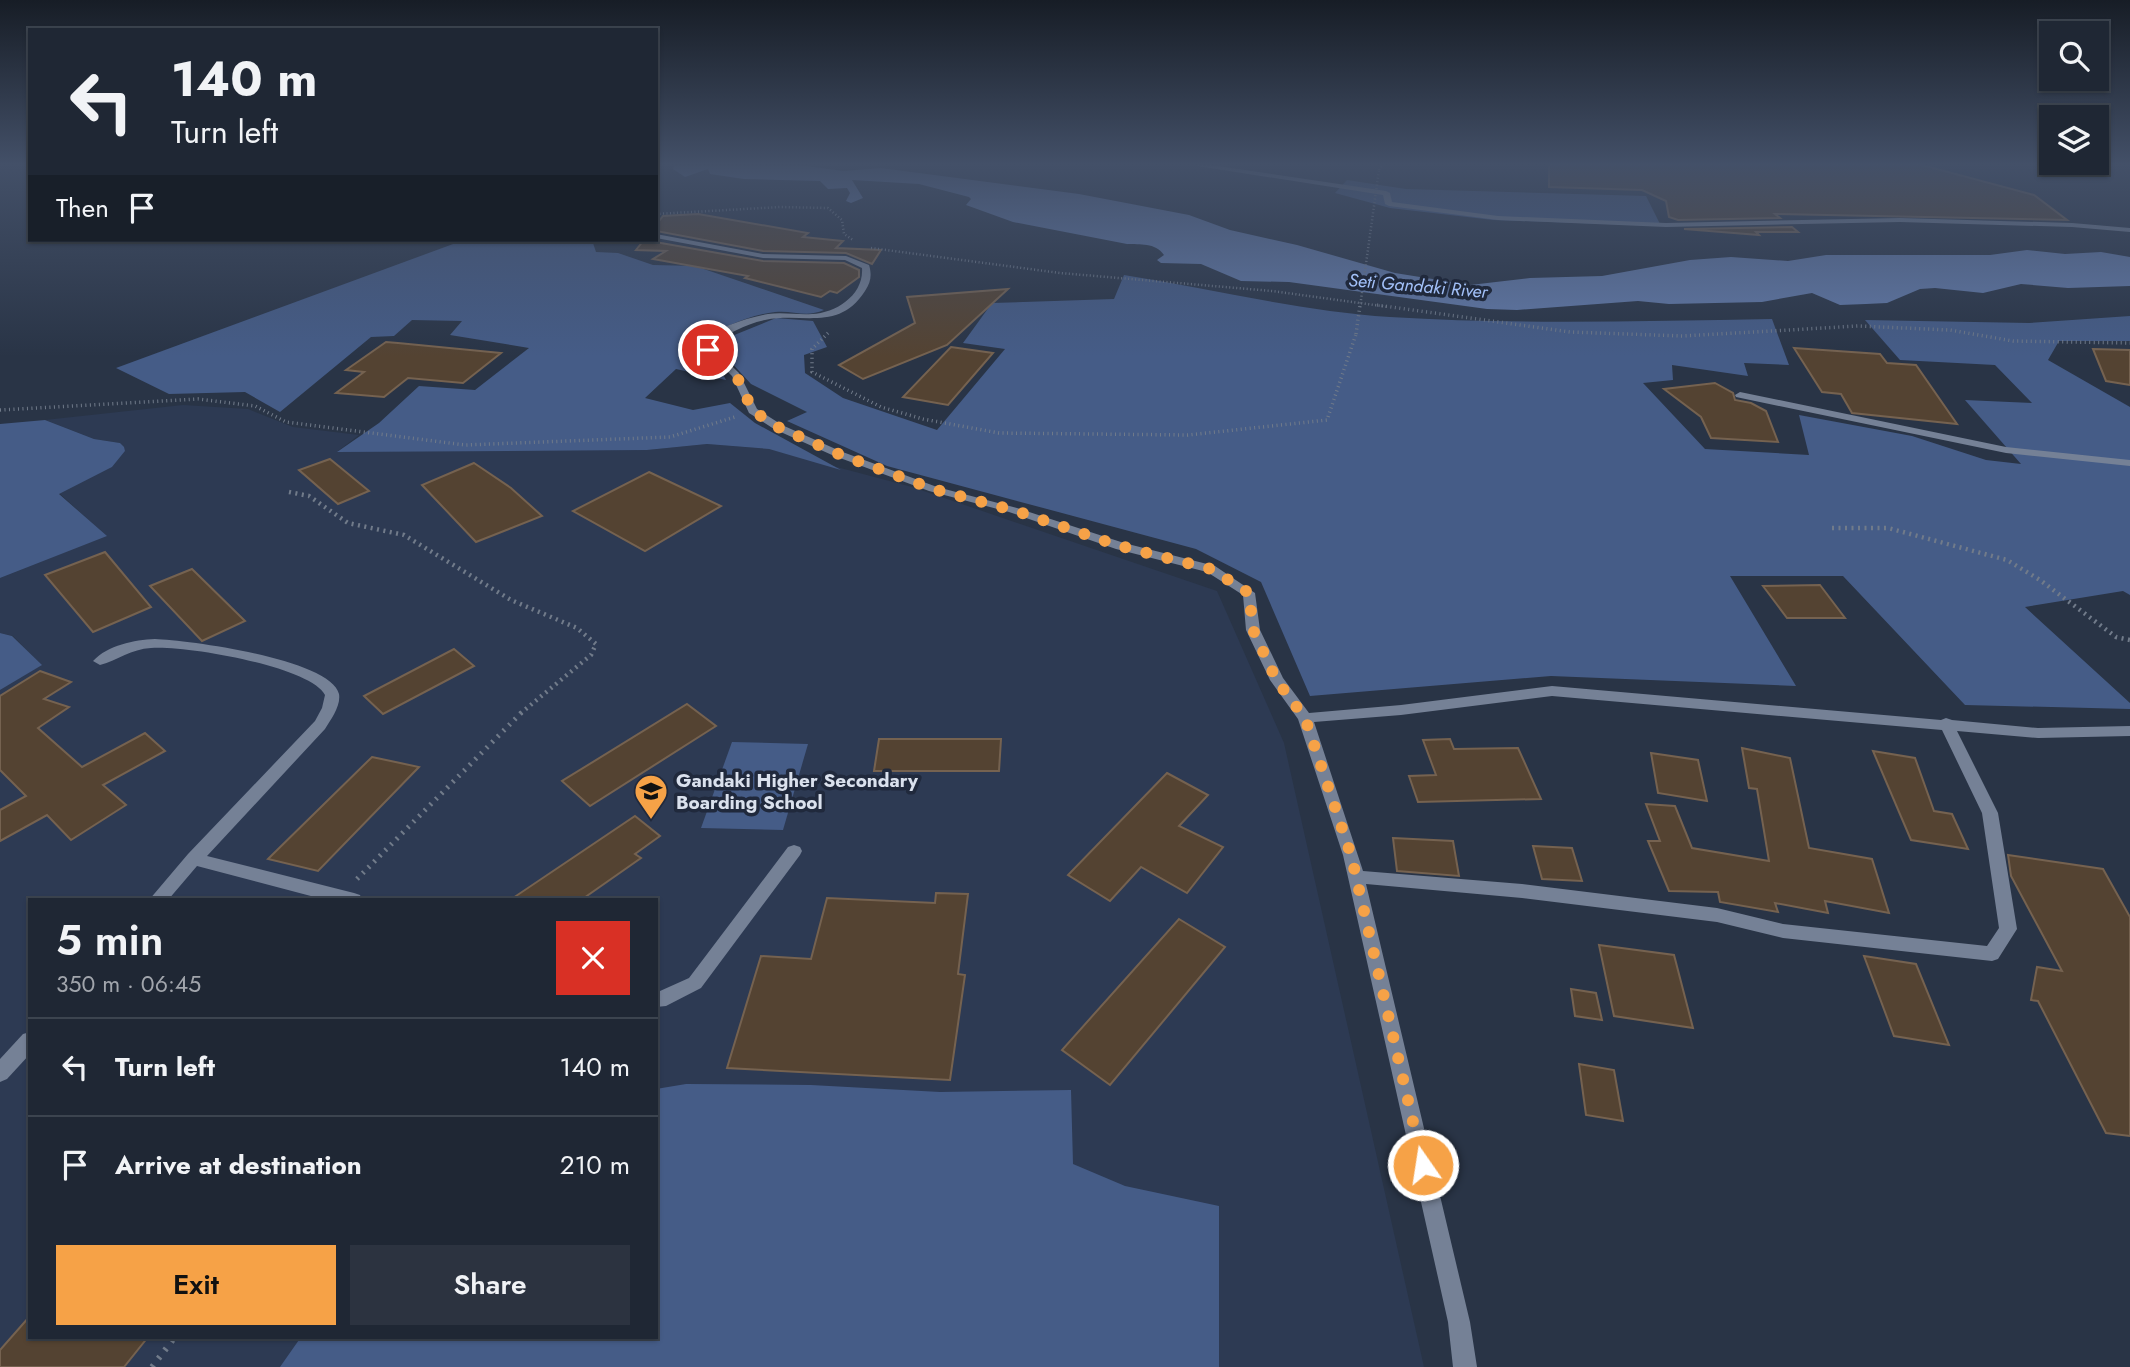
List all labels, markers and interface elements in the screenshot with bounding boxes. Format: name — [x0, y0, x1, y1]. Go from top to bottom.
map controls — [2039, 21, 2109, 175]
button: search — [2039, 21, 2109, 91]
text: 140 m — [171, 44, 317, 114]
icon: left — [56, 56, 147, 147]
button: layers — [2039, 105, 2109, 175]
text: Turn left — [171, 109, 278, 155]
text: Then — [56, 189, 109, 227]
icon: arrive — [123, 189, 161, 227]
water label: Seti Gandaki River — [1347, 267, 1490, 305]
pin — [678, 320, 738, 380]
icon: arrive — [689, 331, 727, 369]
place label: Gandaki Higher Secondary Boarding School — [676, 767, 919, 816]
school or university icon: Gandaki Higher Secondary Boarding School — [632, 772, 670, 821]
text: 5 min — [56, 910, 163, 971]
button: close — [556, 921, 630, 995]
text: 350 m · 06:45 — [56, 967, 201, 1001]
icon: left — [56, 1048, 94, 1086]
text: Turn left — [115, 1048, 215, 1086]
text: 140 m — [559, 1048, 630, 1086]
position arrow — [1386, 1128, 1460, 1202]
icon: arrive — [56, 1146, 94, 1184]
text: Arrive at destination — [115, 1146, 362, 1184]
text: 210 m — [560, 1146, 630, 1184]
button: Exit — [56, 1245, 336, 1325]
button: Share — [350, 1245, 630, 1325]

